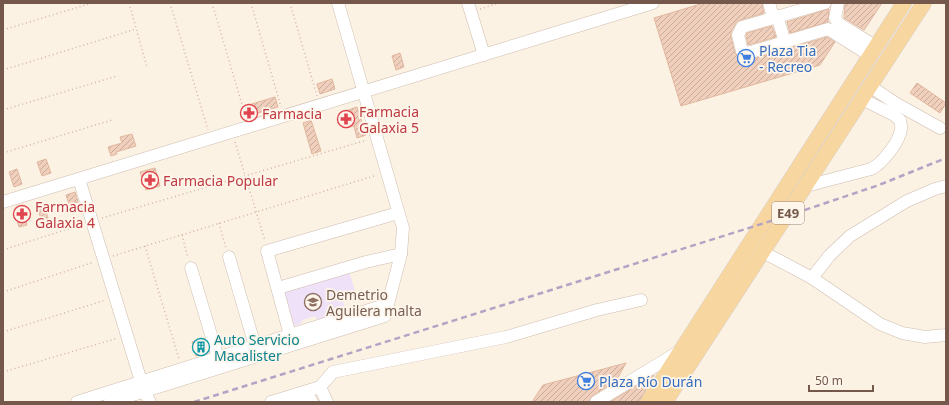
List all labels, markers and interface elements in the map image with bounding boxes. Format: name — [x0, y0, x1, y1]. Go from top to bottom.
place label: Plaza Tia - Recreo — [759, 41, 816, 76]
supermarket icon: Plaza Tia - Recreo — [736, 48, 756, 68]
place label: Farmacia Galaxia 5 — [359, 102, 419, 137]
pharmacy icon: Farmacia — [239, 103, 259, 123]
place label: Farmacia — [262, 104, 322, 123]
pharmacy icon: Farmacia Galaxia 5 — [336, 109, 356, 129]
pharmacy icon: Farmacia Popular — [140, 170, 160, 190]
place label: Farmacia Popular — [163, 171, 278, 190]
place label: Farmacia Galaxia 4 — [35, 197, 95, 232]
road number: E49 — [772, 202, 804, 224]
pharmacy icon: Farmacia Galaxia 4 — [12, 204, 32, 224]
place label: Demetrio Aguilera malta — [326, 285, 422, 320]
school or university icon: Demetrio Aguilera malta — [303, 292, 323, 312]
place label: Auto Servicio Macalister — [214, 330, 300, 365]
building icon: Auto Servicio Macalister — [191, 337, 211, 357]
scale bar — [809, 367, 873, 393]
supermarket icon: Plaza Río Durán — [576, 371, 596, 391]
place label: Plaza Río Durán — [599, 372, 702, 391]
text: 50 m — [815, 372, 843, 389]

